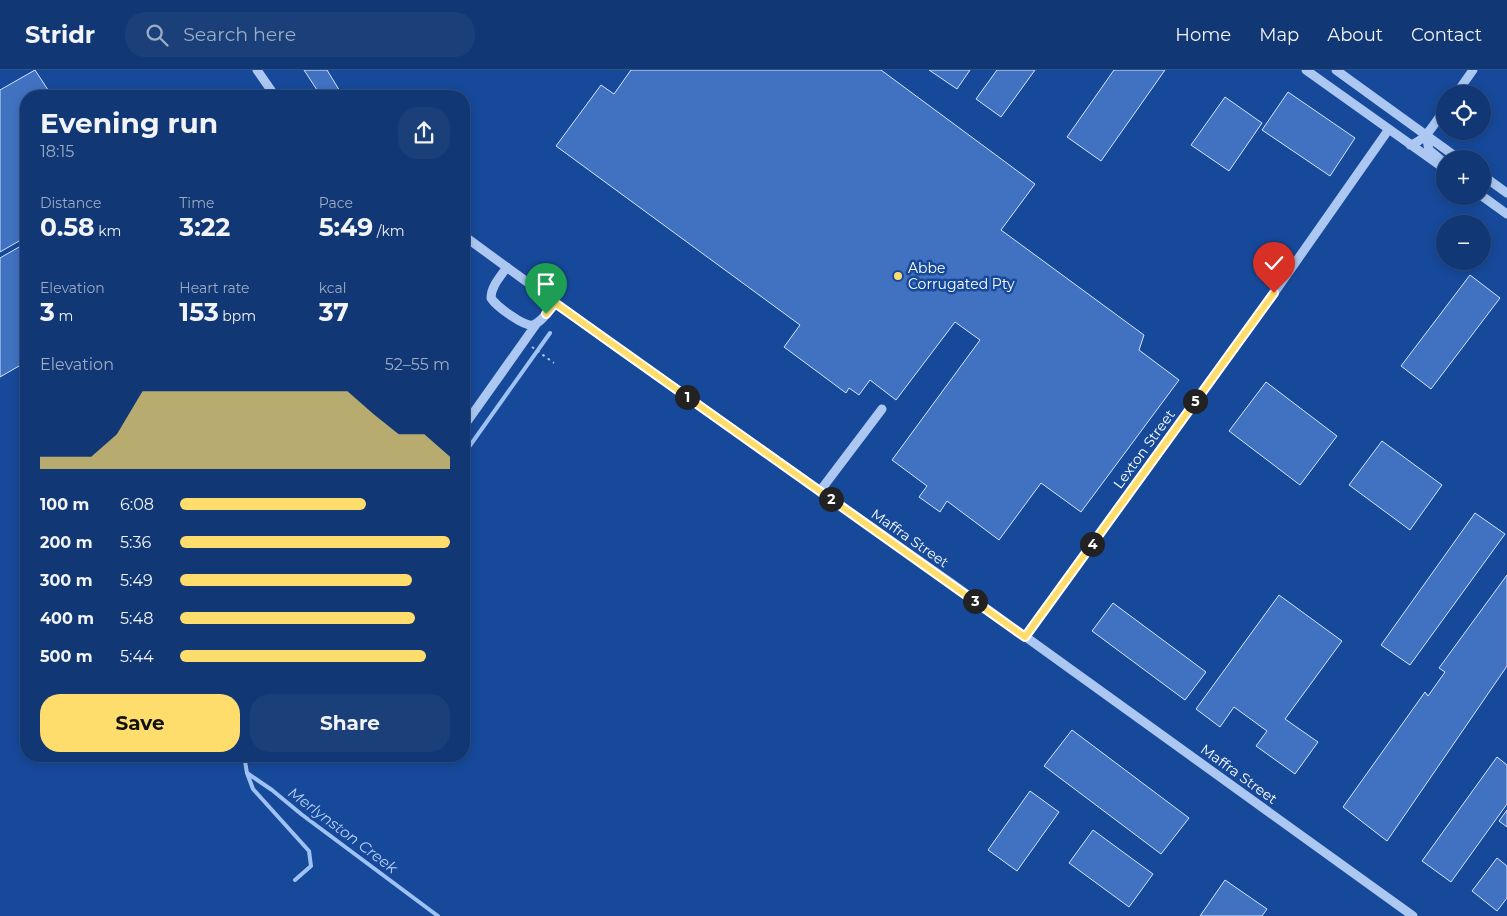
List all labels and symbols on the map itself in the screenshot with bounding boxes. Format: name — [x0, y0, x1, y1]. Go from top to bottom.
pin — [1253, 242, 1295, 293]
place label: Abbe Corrugated Pty — [908, 259, 1015, 293]
pin — [525, 263, 567, 314]
marker: Abbe Corrugated Pty — [892, 270, 904, 282]
pin: 1 — [674, 384, 700, 410]
pin: 5 — [1182, 388, 1208, 414]
street label: Lexton Street — [1109, 406, 1179, 492]
pin: 2 — [818, 486, 844, 512]
street label: Maffra Street — [868, 505, 952, 571]
pin: 4 — [1080, 532, 1104, 556]
pin: 3 — [962, 588, 988, 614]
street label: Maffra Street — [1197, 740, 1281, 808]
water label: Merlynston Creek — [285, 783, 402, 878]

